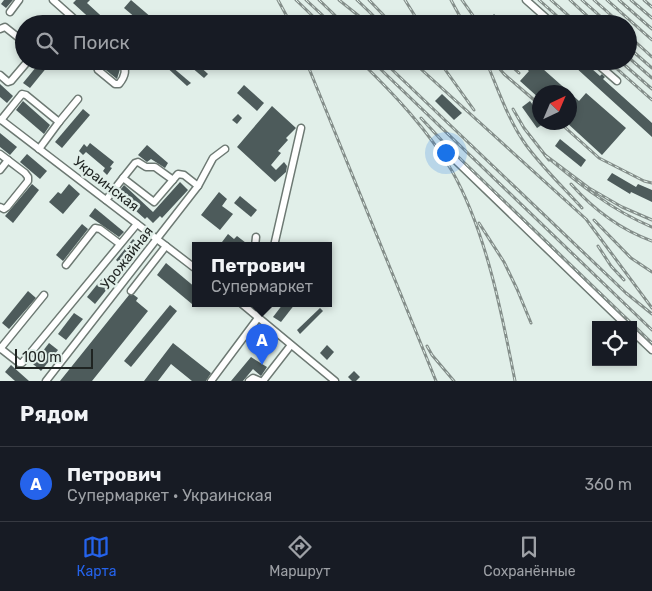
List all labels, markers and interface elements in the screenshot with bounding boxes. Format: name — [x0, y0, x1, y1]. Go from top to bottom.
search box — [15, 15, 637, 70]
icon: search — [33, 29, 61, 57]
text: Поиск — [73, 31, 130, 54]
north arrow — [532, 85, 577, 130]
your location — [433, 140, 459, 166]
street label: Украинская — [70, 153, 142, 215]
street label: Урожайная — [97, 223, 157, 293]
popup — [192, 242, 332, 307]
text: Петрович — [211, 254, 306, 277]
text: Супермаркет — [211, 277, 313, 296]
map controls — [592, 321, 637, 366]
button: locate — [592, 321, 637, 366]
pin: A — [246, 324, 278, 365]
scale bar — [15, 346, 92, 369]
text: 100 m — [22, 349, 62, 366]
text: Рядом — [20, 401, 89, 426]
text: Петрович — [67, 463, 162, 486]
text: A — [30, 475, 42, 494]
text: 360 m — [584, 475, 632, 494]
text: Супермаркет · Украинская — [67, 486, 272, 505]
tab: Карта — [76, 533, 116, 580]
tab: Маршрут — [269, 533, 330, 580]
tab: Сохранённые — [483, 533, 576, 580]

